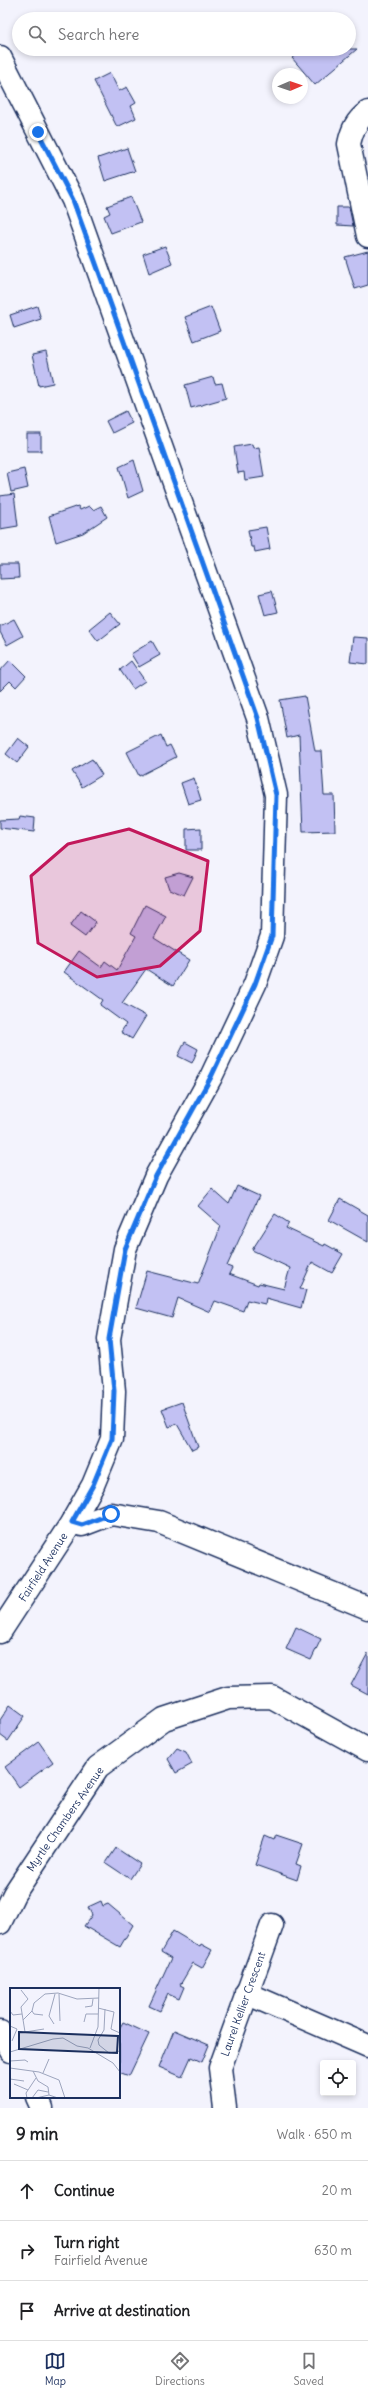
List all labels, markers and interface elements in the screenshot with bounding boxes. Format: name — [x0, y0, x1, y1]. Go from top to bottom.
search box — [12, 12, 356, 56]
icon: search — [26, 23, 48, 45]
text: Search here — [58, 25, 139, 44]
north arrow — [272, 68, 308, 104]
route end — [29, 123, 47, 141]
route start — [102, 1505, 120, 1523]
street label: Fairfield Avenue — [16, 1530, 71, 1604]
street label: Myrtle Chambers Avenue — [23, 1764, 107, 1874]
street label: Laurel Kellier Crescent — [218, 1950, 269, 2058]
inset map — [10, 1988, 120, 2098]
map controls — [320, 2060, 356, 2096]
button: locate — [320, 2060, 356, 2096]
text: 9 min — [16, 2123, 58, 2145]
text: Walk · 650 m — [277, 2126, 352, 2143]
icon: ahead — [16, 2180, 38, 2202]
text: Continue — [54, 2181, 115, 2200]
text: 20 m — [322, 2182, 352, 2199]
text: Turn right — [54, 2233, 119, 2252]
icon: right — [16, 2240, 38, 2262]
text: 630 m — [314, 2242, 352, 2259]
text: Fairfield Avenue — [54, 2252, 148, 2269]
icon: arrive — [16, 2300, 38, 2322]
text: Arrive at destination — [54, 2301, 190, 2320]
tab: Map — [44, 2350, 66, 2388]
tab: Directions — [155, 2350, 205, 2388]
tab: Saved — [293, 2350, 324, 2388]

